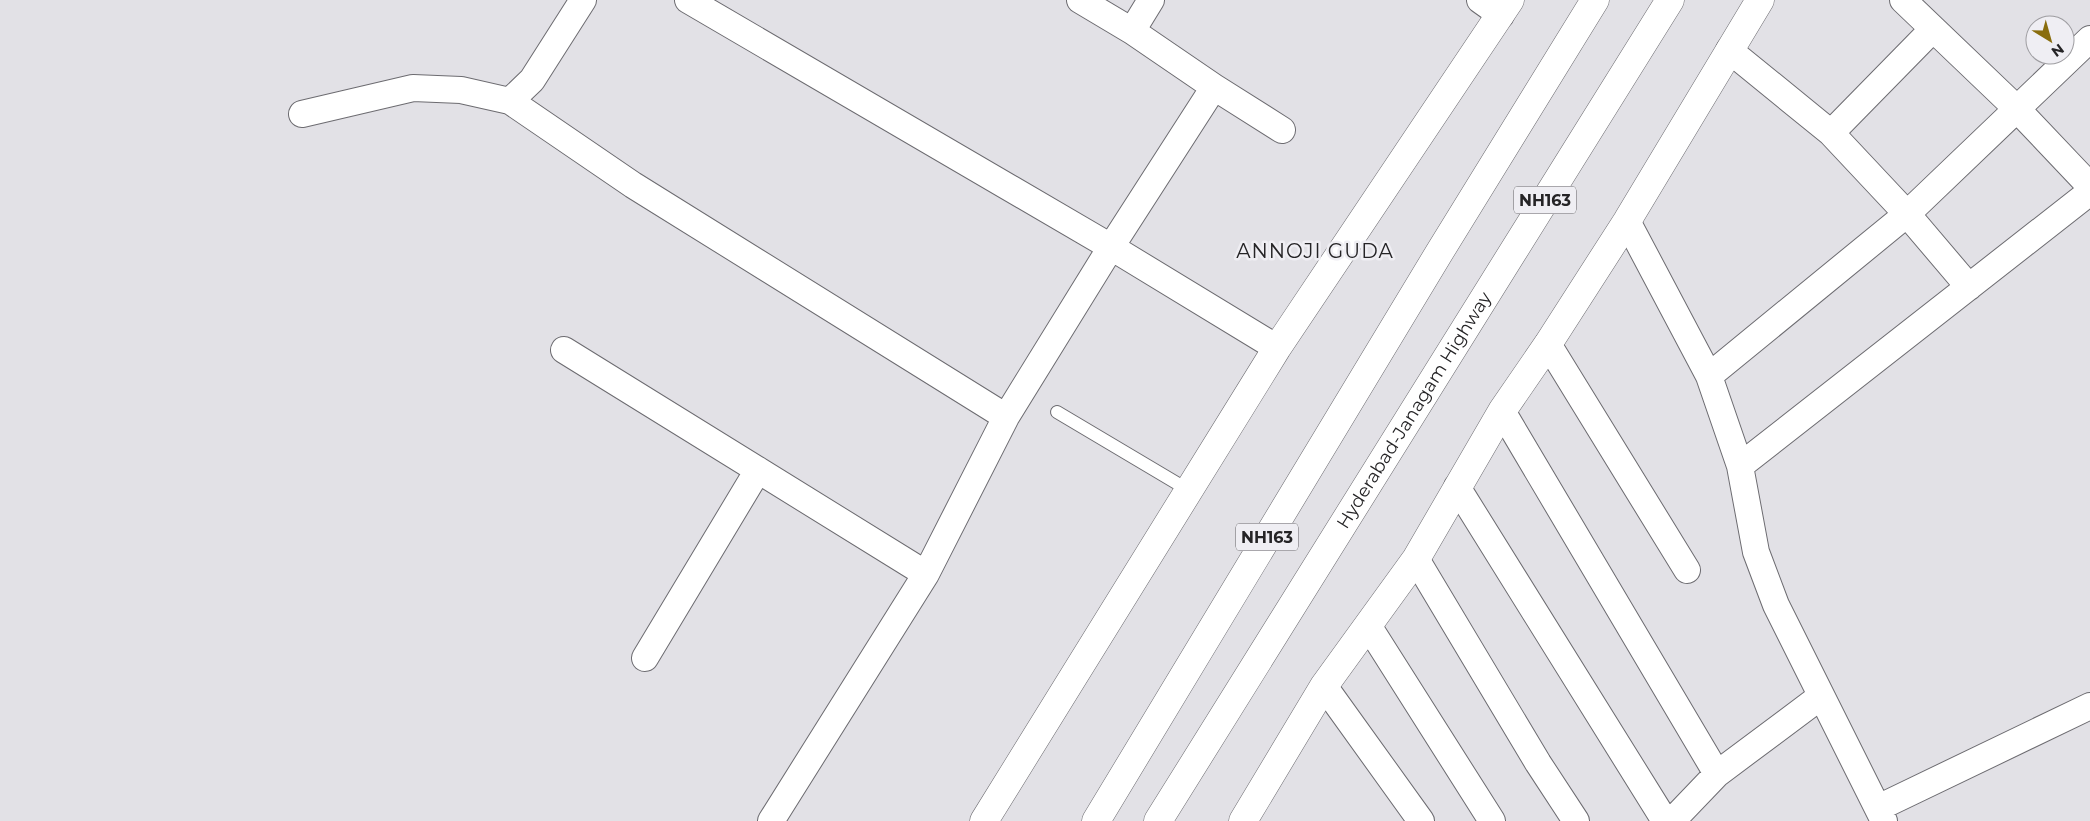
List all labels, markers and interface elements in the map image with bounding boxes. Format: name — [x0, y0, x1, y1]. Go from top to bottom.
north arrow — [2025, 15, 2075, 65]
text: N — [2048, 40, 2068, 61]
road number: NH163 — [1514, 186, 1576, 214]
district label: ANNOJI GUDA — [1236, 239, 1394, 263]
street label: Hyderabad-Janagam Highway — [1332, 288, 1496, 533]
road number: NH163 — [1236, 524, 1298, 550]

